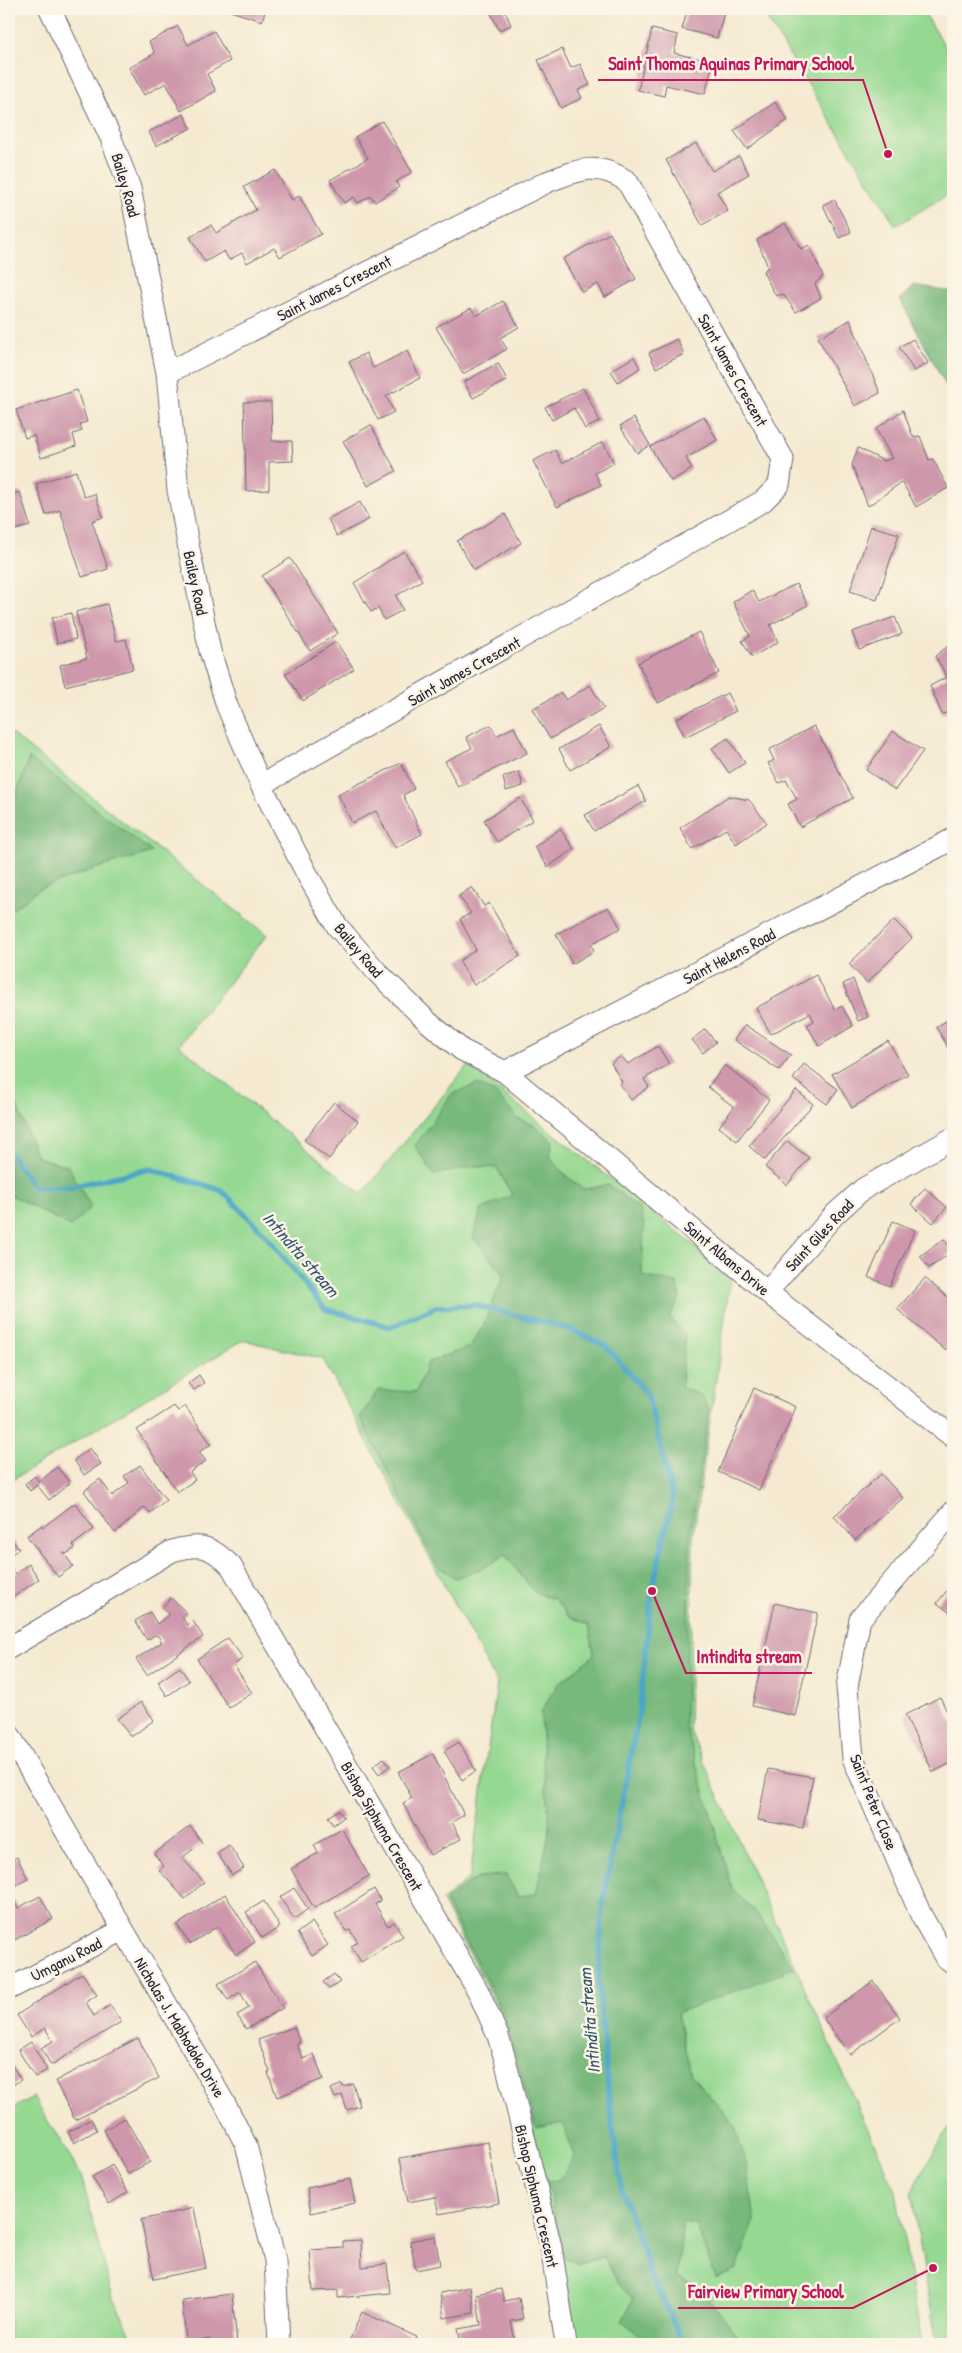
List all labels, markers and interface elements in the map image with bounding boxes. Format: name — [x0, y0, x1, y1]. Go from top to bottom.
callout: Saint Thomas Aquinas Primary School — [598, 47, 863, 80]
text: Saint Thomas Aquinas Primary School — [608, 51, 855, 77]
street label: Bailey Road — [106, 151, 146, 219]
street label: Saint James Crescent — [273, 249, 395, 326]
street label: Saint James Crescent — [693, 310, 773, 431]
street label: Bailey Road — [178, 549, 214, 617]
street label: Saint James Crescent — [404, 631, 525, 711]
street label: Bailey Road — [330, 918, 388, 982]
street label: Saint Helens Road — [679, 922, 779, 990]
street label: Saint Giles Road — [780, 1194, 858, 1276]
water label: Intindita stream — [257, 1206, 346, 1303]
street label: Saint Albans Drive — [679, 1216, 775, 1301]
callout: Intindita stream — [686, 1640, 812, 1673]
text: Intindita stream — [696, 1644, 802, 1669]
street label: Saint Peter Close — [845, 1751, 903, 1854]
street label: Bishop Siphuma Crescent — [336, 1757, 428, 1895]
street label: Umganu Road — [27, 1932, 105, 1986]
street label: Nicholas J. Mabhodoko Drive — [129, 1953, 231, 2102]
water label: Intindita stream — [572, 1967, 606, 2075]
street label: Bishop Siphuma Crescent — [510, 2122, 564, 2270]
callout: Fairview Primary School — [678, 2275, 853, 2308]
text: Fairview Primary School — [687, 2279, 845, 2305]

